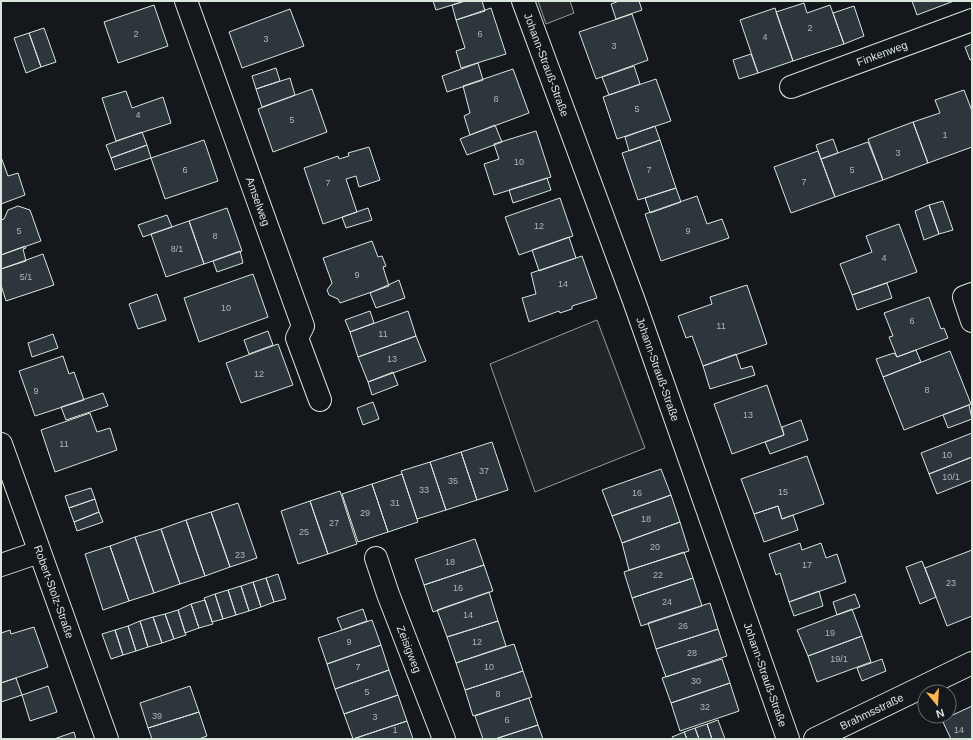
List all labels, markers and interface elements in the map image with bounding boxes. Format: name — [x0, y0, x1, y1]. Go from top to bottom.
street label: Johann-Strauß-Straße — [522, 11, 571, 118]
house number: 2 — [807, 23, 813, 33]
house number: 2 — [133, 29, 139, 39]
house number: 6 — [477, 29, 483, 39]
house number: 4 — [762, 32, 768, 42]
house number: 3 — [263, 34, 269, 44]
street label: Finkenweg — [855, 38, 909, 68]
house number: 3 — [611, 41, 617, 51]
house number: 8 — [493, 94, 499, 104]
house number: 5 — [634, 104, 640, 114]
house number: 4 — [135, 110, 141, 120]
house number: 5 — [289, 115, 295, 125]
house number: 1 — [942, 130, 948, 140]
house number: 3 — [895, 148, 901, 158]
house number: 10 — [514, 157, 524, 167]
house number: 6 — [182, 165, 188, 175]
house number: 7 — [646, 165, 652, 175]
house number: 5 — [849, 165, 855, 175]
street label: Amselweg — [244, 175, 272, 227]
house number: 7 — [801, 177, 807, 187]
house number: 7 — [325, 178, 331, 188]
house number: 12 — [534, 221, 544, 231]
house number: 5 — [16, 226, 22, 236]
house number: 9 — [685, 226, 691, 236]
house number: 8 — [212, 231, 218, 241]
house number: 8/1 — [171, 244, 183, 254]
house number: 4 — [881, 253, 887, 263]
house number: 9 — [354, 270, 360, 280]
house number: 5/1 — [20, 272, 32, 282]
house number: 14 — [558, 279, 568, 289]
house number: 10 — [221, 303, 231, 313]
street label: Johann-Strauß-Straße — [634, 315, 682, 423]
house number: 6 — [909, 316, 915, 326]
house number: 11 — [716, 321, 726, 331]
house number: 11 — [378, 329, 388, 339]
house number: 13 — [387, 354, 397, 364]
house number: 12 — [254, 369, 264, 379]
house number: 8 — [924, 385, 930, 395]
house number: 9 — [33, 386, 39, 396]
house number: 13 — [743, 410, 753, 420]
house number: 11 — [59, 439, 69, 449]
house number: 10 — [942, 450, 952, 460]
house number: 37 — [479, 466, 489, 476]
house number: 10/1 — [942, 472, 960, 482]
house number: 35 — [448, 476, 458, 486]
house number: 33 — [419, 485, 429, 495]
house number: 15 — [778, 487, 788, 497]
house number: 16 — [632, 488, 642, 498]
house number: 31 — [390, 498, 400, 508]
house number: 29 — [360, 508, 370, 518]
house number: 18 — [641, 514, 651, 524]
house number: 27 — [329, 518, 339, 528]
house number: 25 — [299, 527, 309, 537]
house number: 20 — [650, 542, 660, 552]
street label: Robert-Stolz-Straße — [32, 544, 76, 640]
house number: 23 — [235, 550, 245, 560]
house number: 18 — [445, 557, 455, 567]
house number: 17 — [802, 560, 812, 570]
house number: 22 — [653, 570, 663, 580]
house number: 23 — [946, 578, 956, 588]
house number: 16 — [453, 583, 463, 593]
house number: 24 — [662, 597, 672, 607]
house number: 14 — [463, 610, 473, 620]
house number: 26 — [678, 621, 688, 631]
street label: Johann-Strauß-Straße — [742, 621, 789, 728]
street label: Zeisigweg — [395, 624, 424, 674]
house number: 19 — [825, 628, 835, 638]
house number: 9 — [346, 637, 352, 647]
house number: 12 — [472, 637, 482, 647]
house number: 28 — [687, 648, 697, 658]
house number: 19/1 — [830, 654, 848, 664]
house number: 7 — [355, 662, 361, 672]
house number: 10 — [484, 662, 494, 672]
house number: 30 — [691, 676, 701, 686]
north arrow — [917, 684, 957, 724]
house number: 5 — [364, 687, 370, 697]
house number: 8 — [495, 689, 501, 699]
street label: Brahmsstraße — [838, 691, 905, 732]
house number: 32 — [700, 702, 710, 712]
text: N — [934, 707, 946, 720]
house number: 39 — [152, 711, 162, 721]
house number: 3 — [372, 712, 378, 722]
house number: 6 — [504, 715, 510, 725]
house number: 1 — [392, 725, 398, 735]
house number: 14 — [954, 725, 964, 735]

